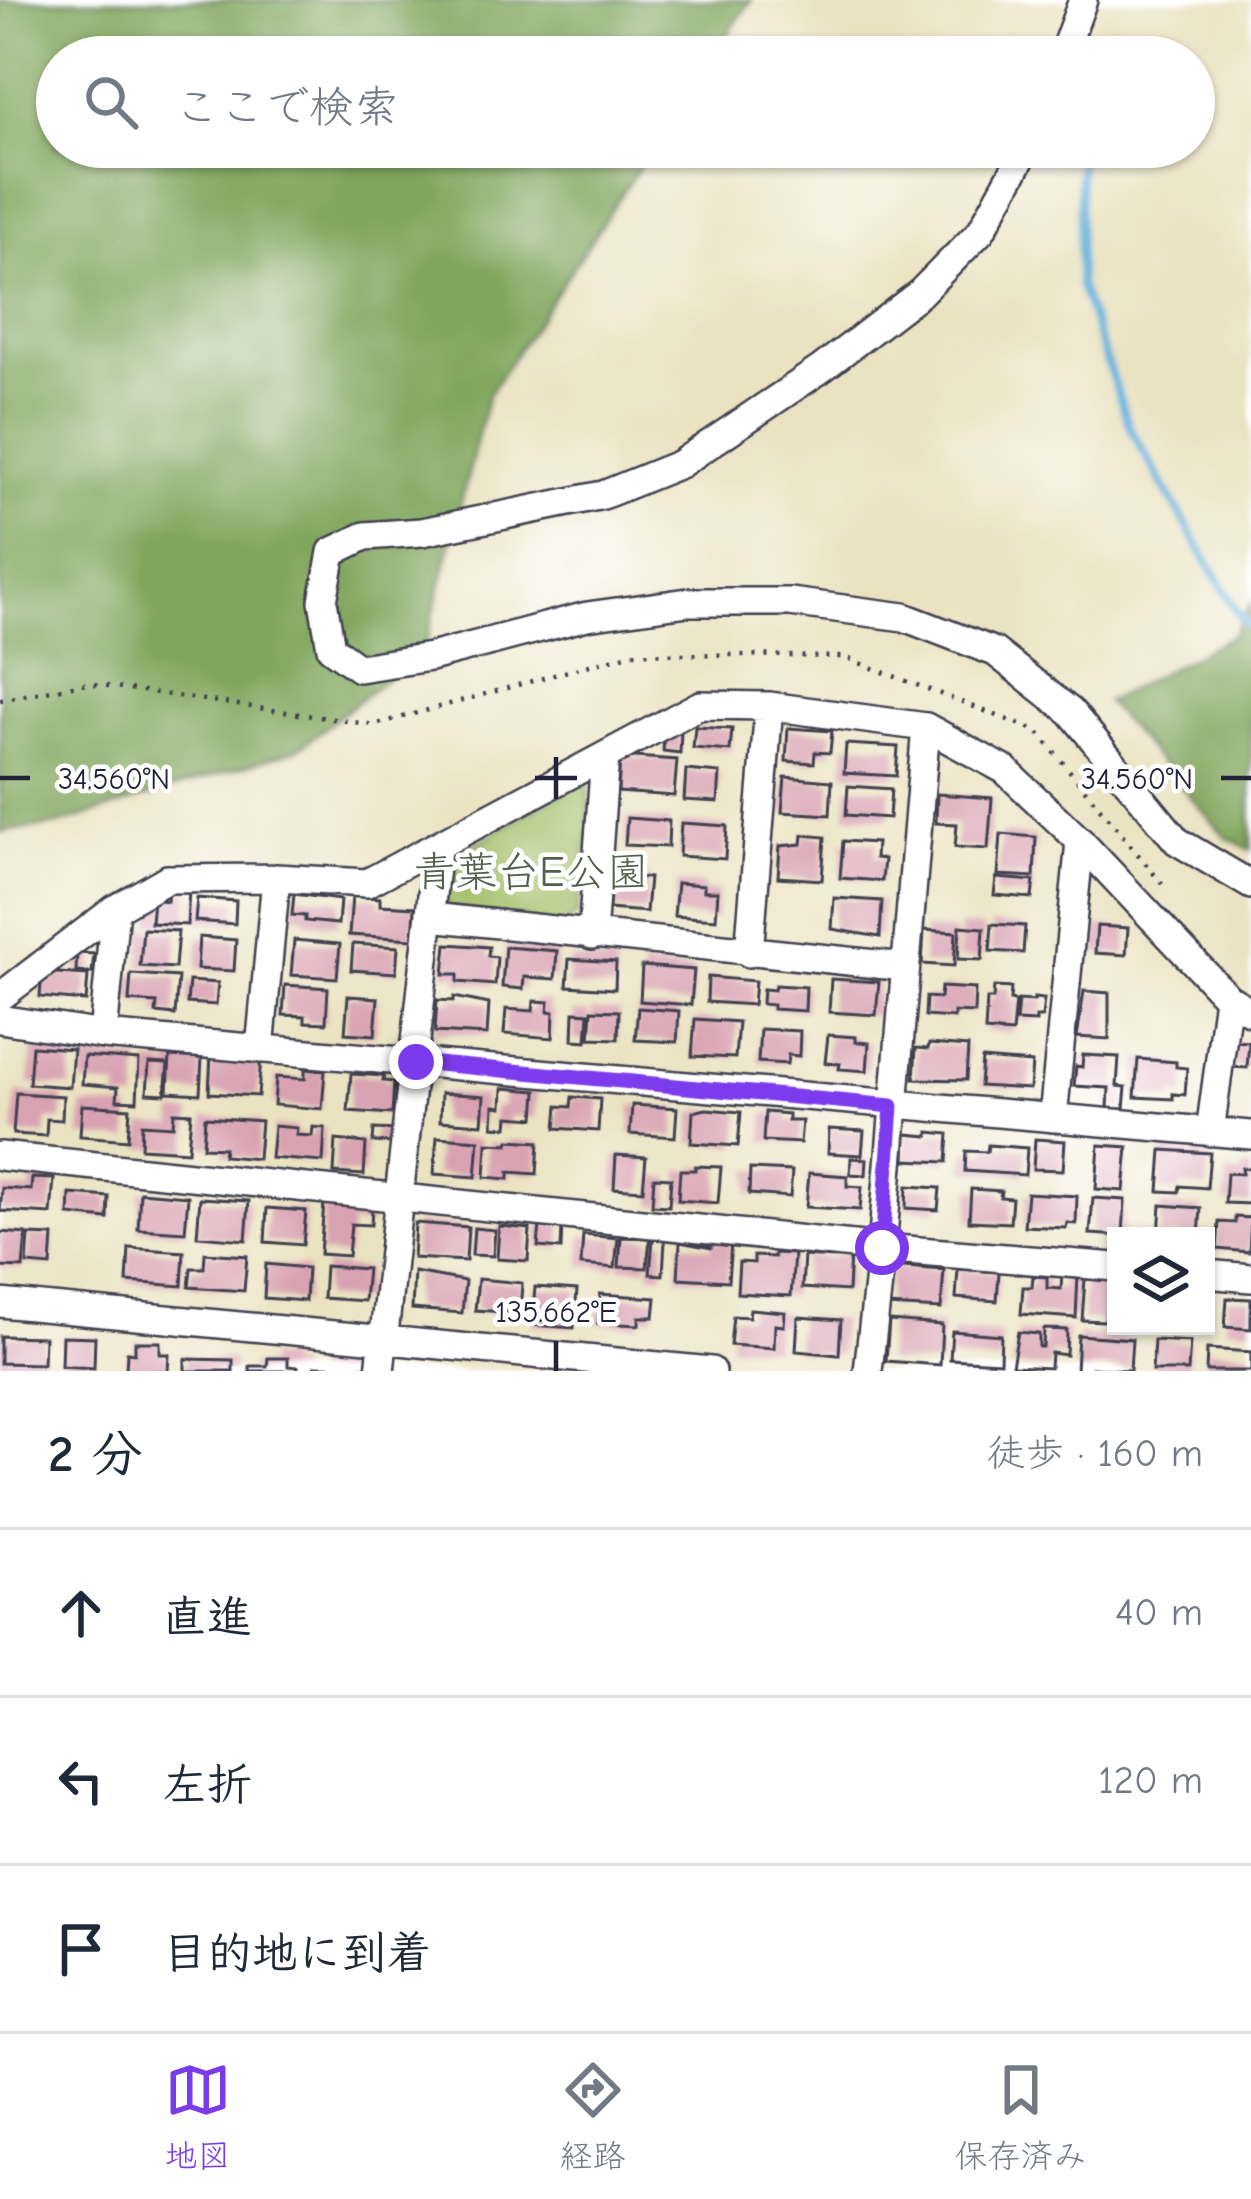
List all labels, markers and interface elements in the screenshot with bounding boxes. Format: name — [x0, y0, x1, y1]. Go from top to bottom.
search box — [36, 36, 1215, 168]
icon: search — [78, 69, 144, 135]
text: ここで検索 — [174, 81, 399, 133]
text: 34.560°N — [58, 762, 170, 797]
text: 34.560°N — [1081, 762, 1193, 797]
park label: 青葉台E公園 — [413, 848, 649, 897]
route end — [389, 1035, 443, 1089]
route start — [855, 1221, 909, 1275]
map controls — [1107, 1227, 1215, 1335]
button: layers — [1107, 1227, 1215, 1335]
text: 135.662°E — [495, 1295, 617, 1330]
text: 2 分 — [48, 1425, 143, 1484]
text: 徒歩 · 160 m — [986, 1431, 1203, 1476]
icon: ahead — [48, 1580, 114, 1646]
text: 40 m — [1115, 1590, 1203, 1635]
text: 直進 — [162, 1591, 252, 1643]
icon: left — [48, 1748, 114, 1814]
text: 120 m — [1098, 1758, 1203, 1803]
text: 左折 — [162, 1759, 252, 1811]
icon: arrive — [48, 1916, 114, 1982]
text: 目的地に到着 — [162, 1927, 432, 1979]
tab: 地図 — [165, 2057, 231, 2177]
tab: 経路 — [560, 2057, 626, 2177]
tab: 保存済み — [955, 2057, 1087, 2177]

